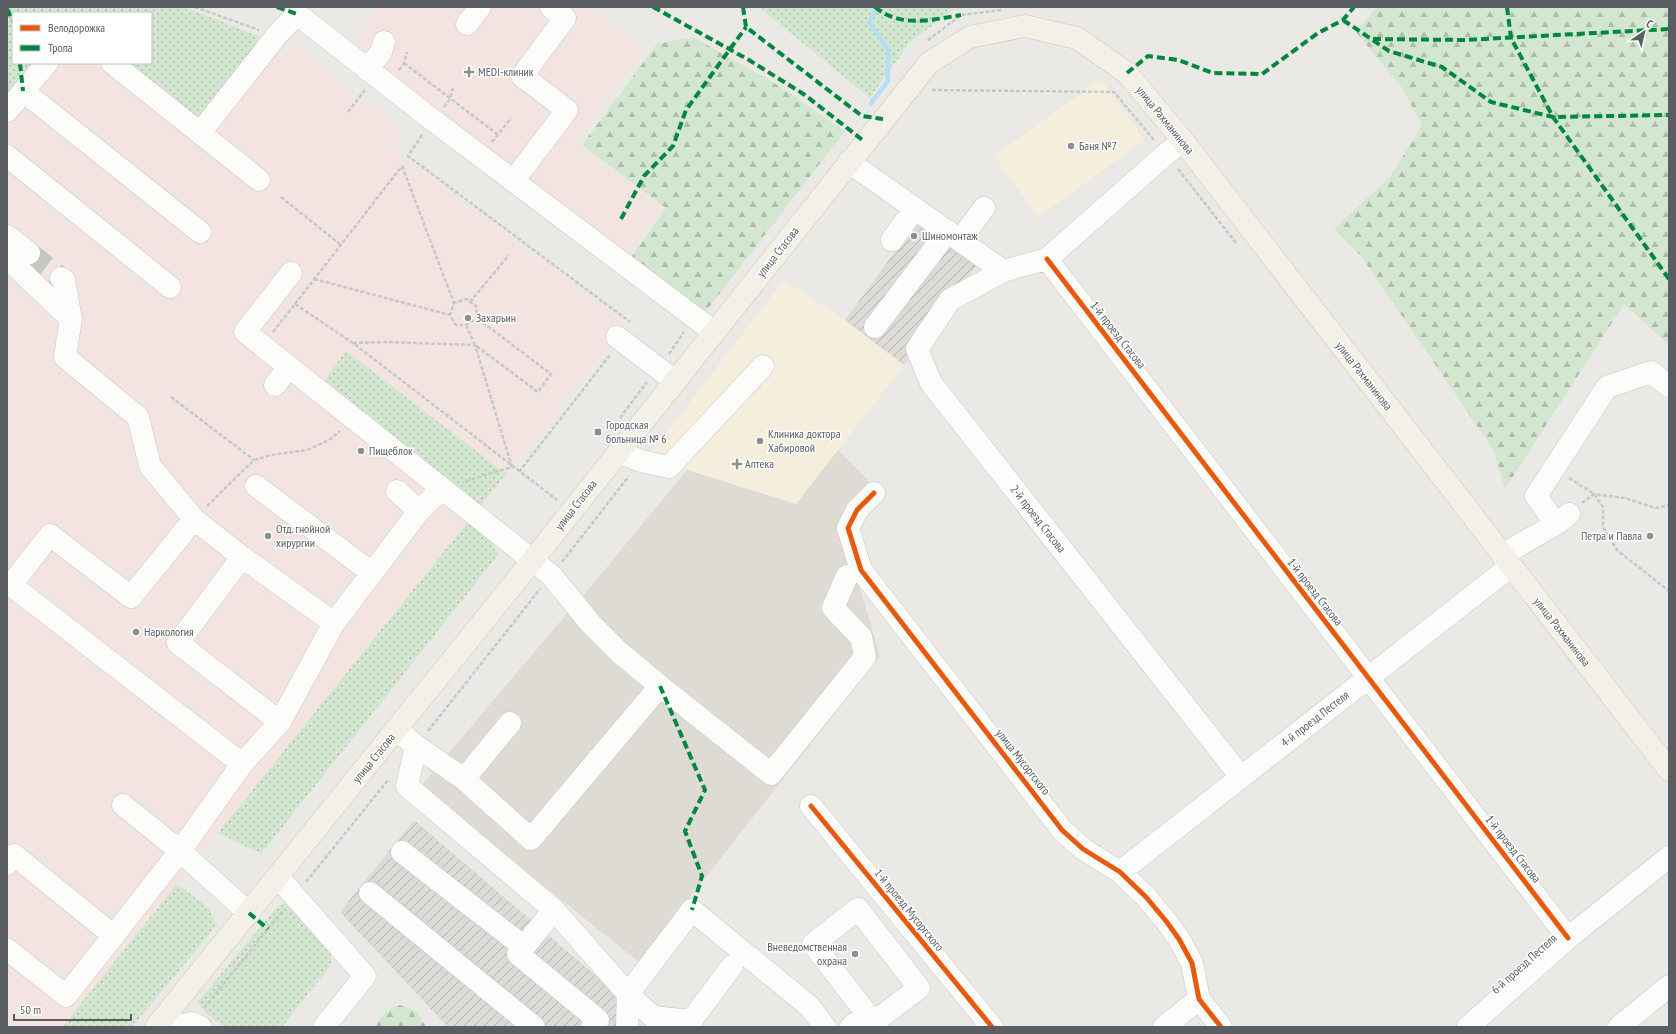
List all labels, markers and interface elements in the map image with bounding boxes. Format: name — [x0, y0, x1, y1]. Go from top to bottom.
legend — [12, 12, 152, 64]
north arrow — [1624, 12, 1664, 52]
text: С — [1644, 16, 1656, 31]
text: Велодорожка — [48, 20, 105, 35]
text: Тропа — [48, 40, 73, 55]
place label: MEDI-клиник — [478, 64, 534, 79]
marker: MEDI-клиник — [463, 66, 475, 78]
street label: улица Рахманинова — [1133, 82, 1198, 157]
place label: Баня №7 — [1079, 138, 1117, 153]
marker: Баня №7 — [1066, 141, 1076, 151]
street label: улица Стасова — [753, 223, 802, 280]
place label: Шиномонтаж — [922, 228, 978, 243]
marker: Шиномонтаж — [909, 231, 919, 241]
street label: 1-й проезд Стасова — [1087, 298, 1150, 372]
place label: Захарьин — [476, 310, 516, 325]
marker: Захарьин — [463, 313, 473, 323]
street label: улица Рахманинова — [1333, 338, 1396, 413]
place label: Городская больница № 6 — [606, 417, 667, 446]
place label: Клиника доктора Хабировой — [768, 426, 841, 455]
marker: Городская больница № 6 — [593, 427, 603, 437]
marker: Клиника доктора Хабировой — [755, 436, 765, 446]
place label: Пищеблок — [369, 443, 413, 458]
marker: Пищеблок — [356, 446, 366, 456]
place label: Аптека — [745, 456, 774, 471]
marker: Аптека — [732, 459, 742, 469]
street label: улица Стасова — [551, 476, 600, 533]
street label: 2-й проезд Стасова — [1007, 482, 1070, 556]
place label: Отд. гнойной хирургии — [276, 521, 330, 550]
place label: Петра и Павла — [1581, 528, 1642, 543]
marker: Отд. гнойной хирургии — [263, 531, 273, 541]
marker: Петра и Павла — [1645, 531, 1655, 541]
street label: 1-й проезд Стасова — [1284, 555, 1347, 629]
street label: улица Рахманинова — [1531, 594, 1594, 669]
place label: Наркология — [144, 624, 194, 639]
marker: Наркология — [131, 627, 141, 637]
street label: 4-й проезд Пестеля — [1278, 687, 1352, 750]
street label: улица Мусоргского — [993, 726, 1054, 798]
street label: улица Стасова — [349, 730, 398, 786]
street label: 1-й проезд Стасова — [1482, 812, 1545, 886]
street label: 1-й проезд Мусоргского — [872, 865, 947, 954]
street label: 6-й проезд Пестеля — [1488, 930, 1560, 997]
place label: Вневедомственная охрана — [767, 939, 847, 968]
marker: Вневедомственная охрана — [850, 949, 860, 959]
scale bar — [14, 996, 131, 1022]
text: 50 m — [20, 1002, 41, 1017]

